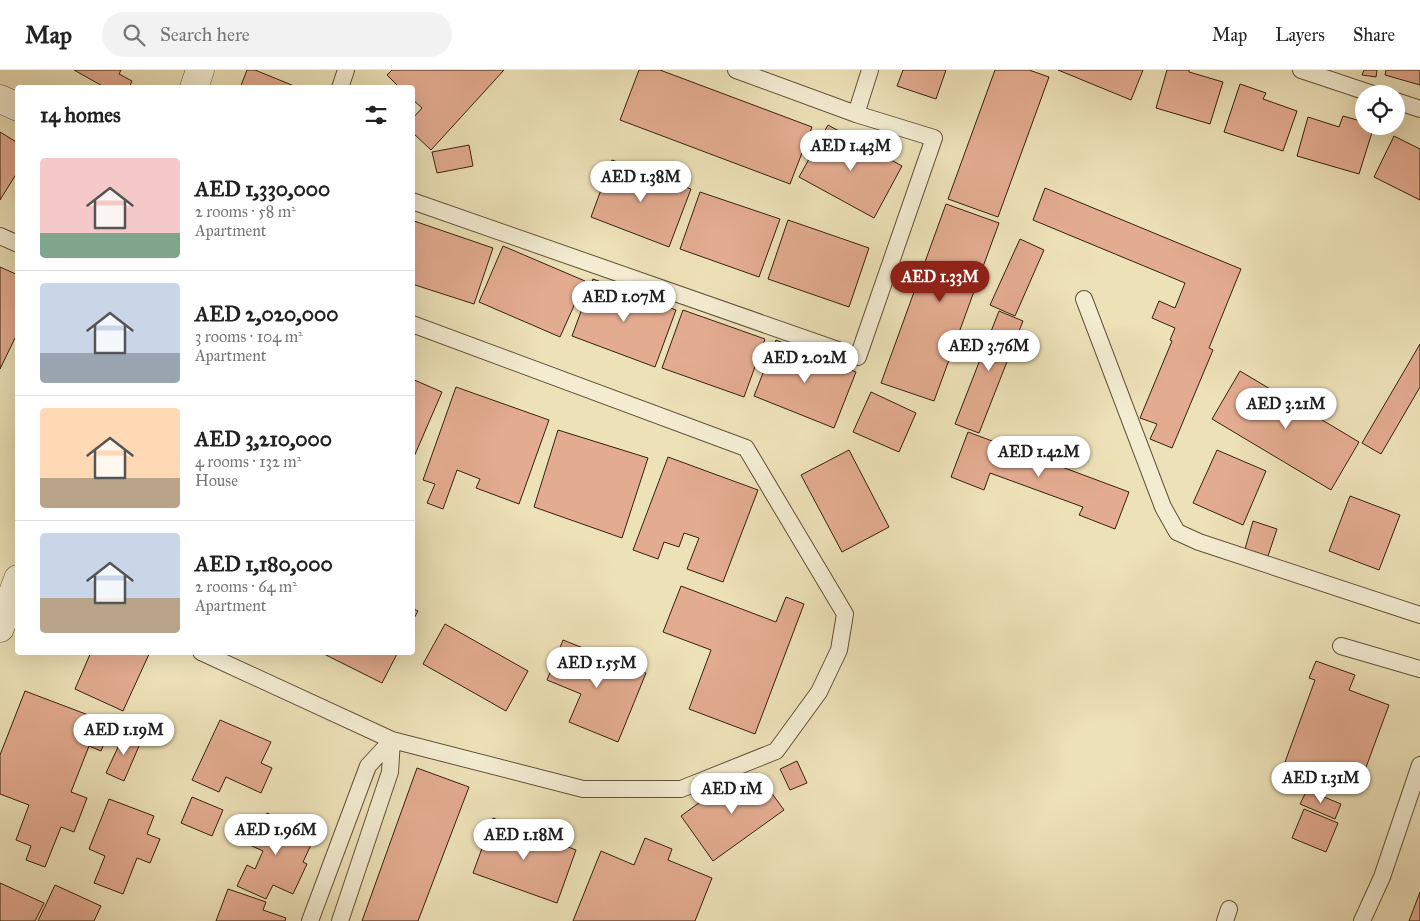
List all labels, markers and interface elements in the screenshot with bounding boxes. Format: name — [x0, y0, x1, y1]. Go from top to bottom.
search box — [102, 12, 452, 57]
text: Map — [25, 20, 72, 50]
icon: search — [120, 21, 148, 49]
text: Search here — [160, 23, 250, 46]
text: Map — [1212, 24, 1247, 46]
text: Layers — [1275, 24, 1325, 46]
text: Share — [1353, 24, 1395, 46]
map controls — [1355, 85, 1405, 135]
button: locate — [1355, 85, 1405, 135]
icon: filters — [362, 101, 390, 129]
text: 14 homes — [40, 102, 121, 128]
pin: AED 1.43M — [794, 129, 908, 172]
text: AED 1.43M — [811, 136, 891, 155]
pin: AED 1.38M — [584, 160, 698, 203]
text: AED 1.38M — [601, 167, 681, 186]
text: AED 1,330,000 — [195, 176, 330, 202]
icon: home — [80, 178, 140, 238]
text: 2 rooms · 58 m² — [195, 202, 296, 221]
text: Apartment — [195, 221, 267, 240]
pin: AED 1.33M — [883, 260, 997, 303]
text: AED 1.33M — [901, 267, 979, 286]
pin: AED 1.07M — [567, 280, 681, 323]
text: AED 1.07M — [583, 287, 665, 306]
text: AED 2,020,000 — [195, 301, 338, 327]
icon: home — [80, 303, 140, 363]
text: 3 rooms · 104 m² — [195, 327, 303, 346]
pin: AED 3.76M — [932, 330, 1046, 372]
text: AED 3.76M — [949, 336, 1029, 355]
pin: AED 2.02M — [748, 342, 862, 384]
text: Apartment — [195, 346, 267, 365]
text: AED 2.02M — [763, 348, 847, 367]
pin: AED 3.21M — [1229, 388, 1343, 430]
text: AED 3.21M — [1247, 394, 1325, 413]
text: AED 3,210,000 — [195, 426, 332, 452]
icon: home — [80, 428, 140, 488]
pin: AED 1.42M — [982, 436, 1096, 478]
text: AED 1.42M — [998, 442, 1080, 461]
text: 4 rooms · 132 m² — [195, 452, 301, 471]
text: House — [195, 471, 238, 490]
text: AED 1,180,000 — [195, 551, 333, 577]
icon: home — [80, 553, 140, 613]
text: 2 rooms · 64 m² — [195, 577, 297, 596]
text: Apartment — [195, 596, 267, 615]
pin: AED 1.55M — [540, 646, 654, 689]
text: AED 1.55M — [557, 653, 637, 672]
pin: AED 1.19M — [67, 714, 181, 756]
text: AED 1.19M — [84, 720, 164, 739]
pin: AED 1.31M — [1264, 762, 1378, 804]
text: AED 1.31M — [1282, 768, 1360, 787]
pin: AED 1M — [691, 772, 773, 815]
text: AED 1M — [701, 779, 763, 798]
pin: AED 1.96M — [219, 814, 333, 856]
pin: AED 1.18M — [467, 818, 581, 861]
text: AED 1.96M — [235, 820, 317, 839]
text: AED 1.18M — [484, 825, 564, 844]

